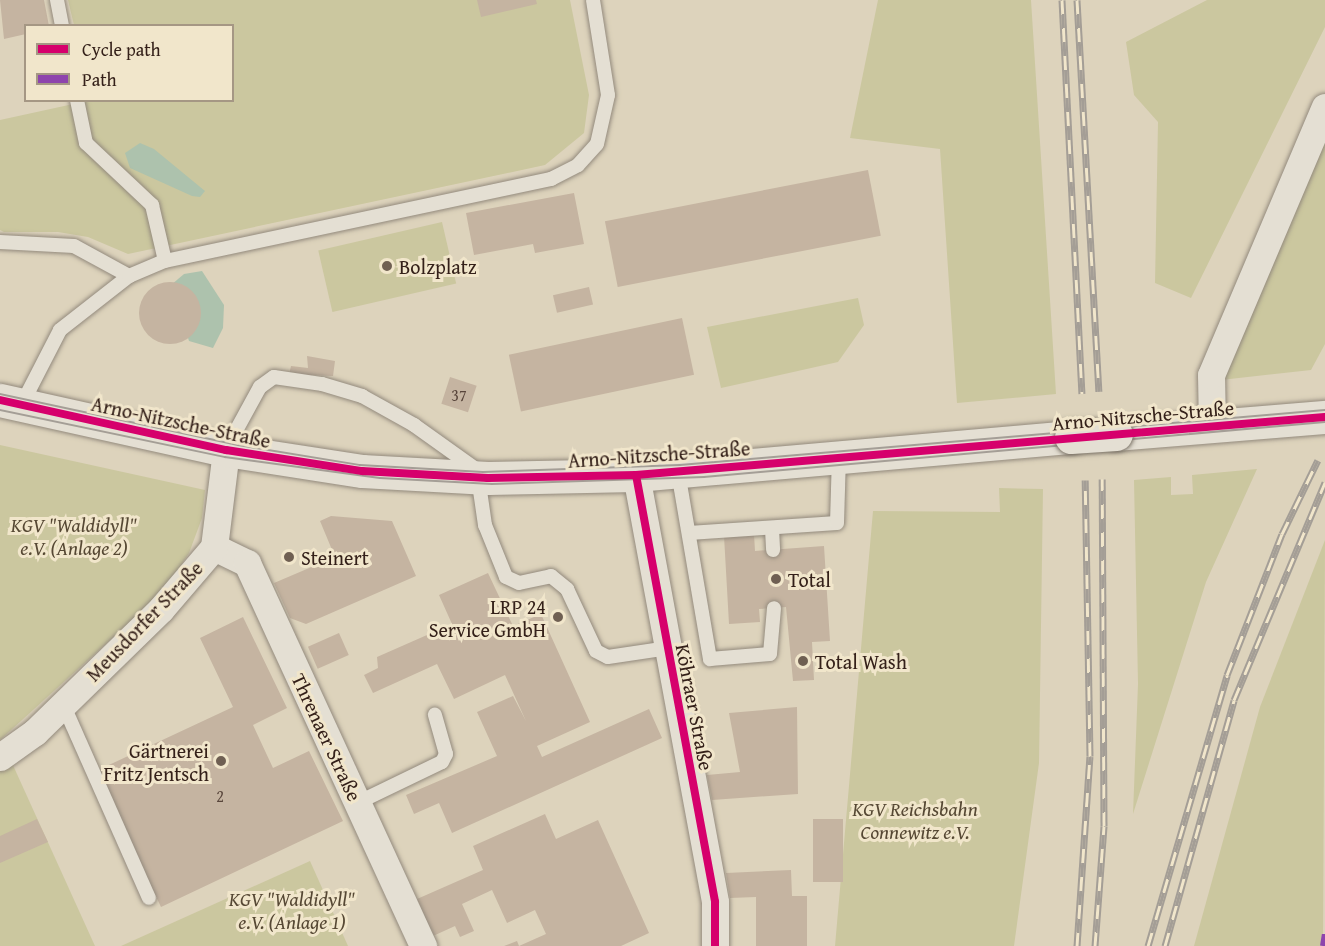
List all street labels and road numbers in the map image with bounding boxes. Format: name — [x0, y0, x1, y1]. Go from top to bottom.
street label: Arno-Nitzsche-Straße — [89, 391, 273, 453]
street label: Arno-Nitzsche-Straße — [1051, 395, 1235, 435]
street label: Arno-Nitzsche-Straße — [567, 436, 751, 472]
street label: Meusdorfer Straße — [81, 556, 207, 686]
street label: Köhraer Straße — [671, 642, 719, 772]
street label: Threnaer Straße — [287, 669, 367, 805]

